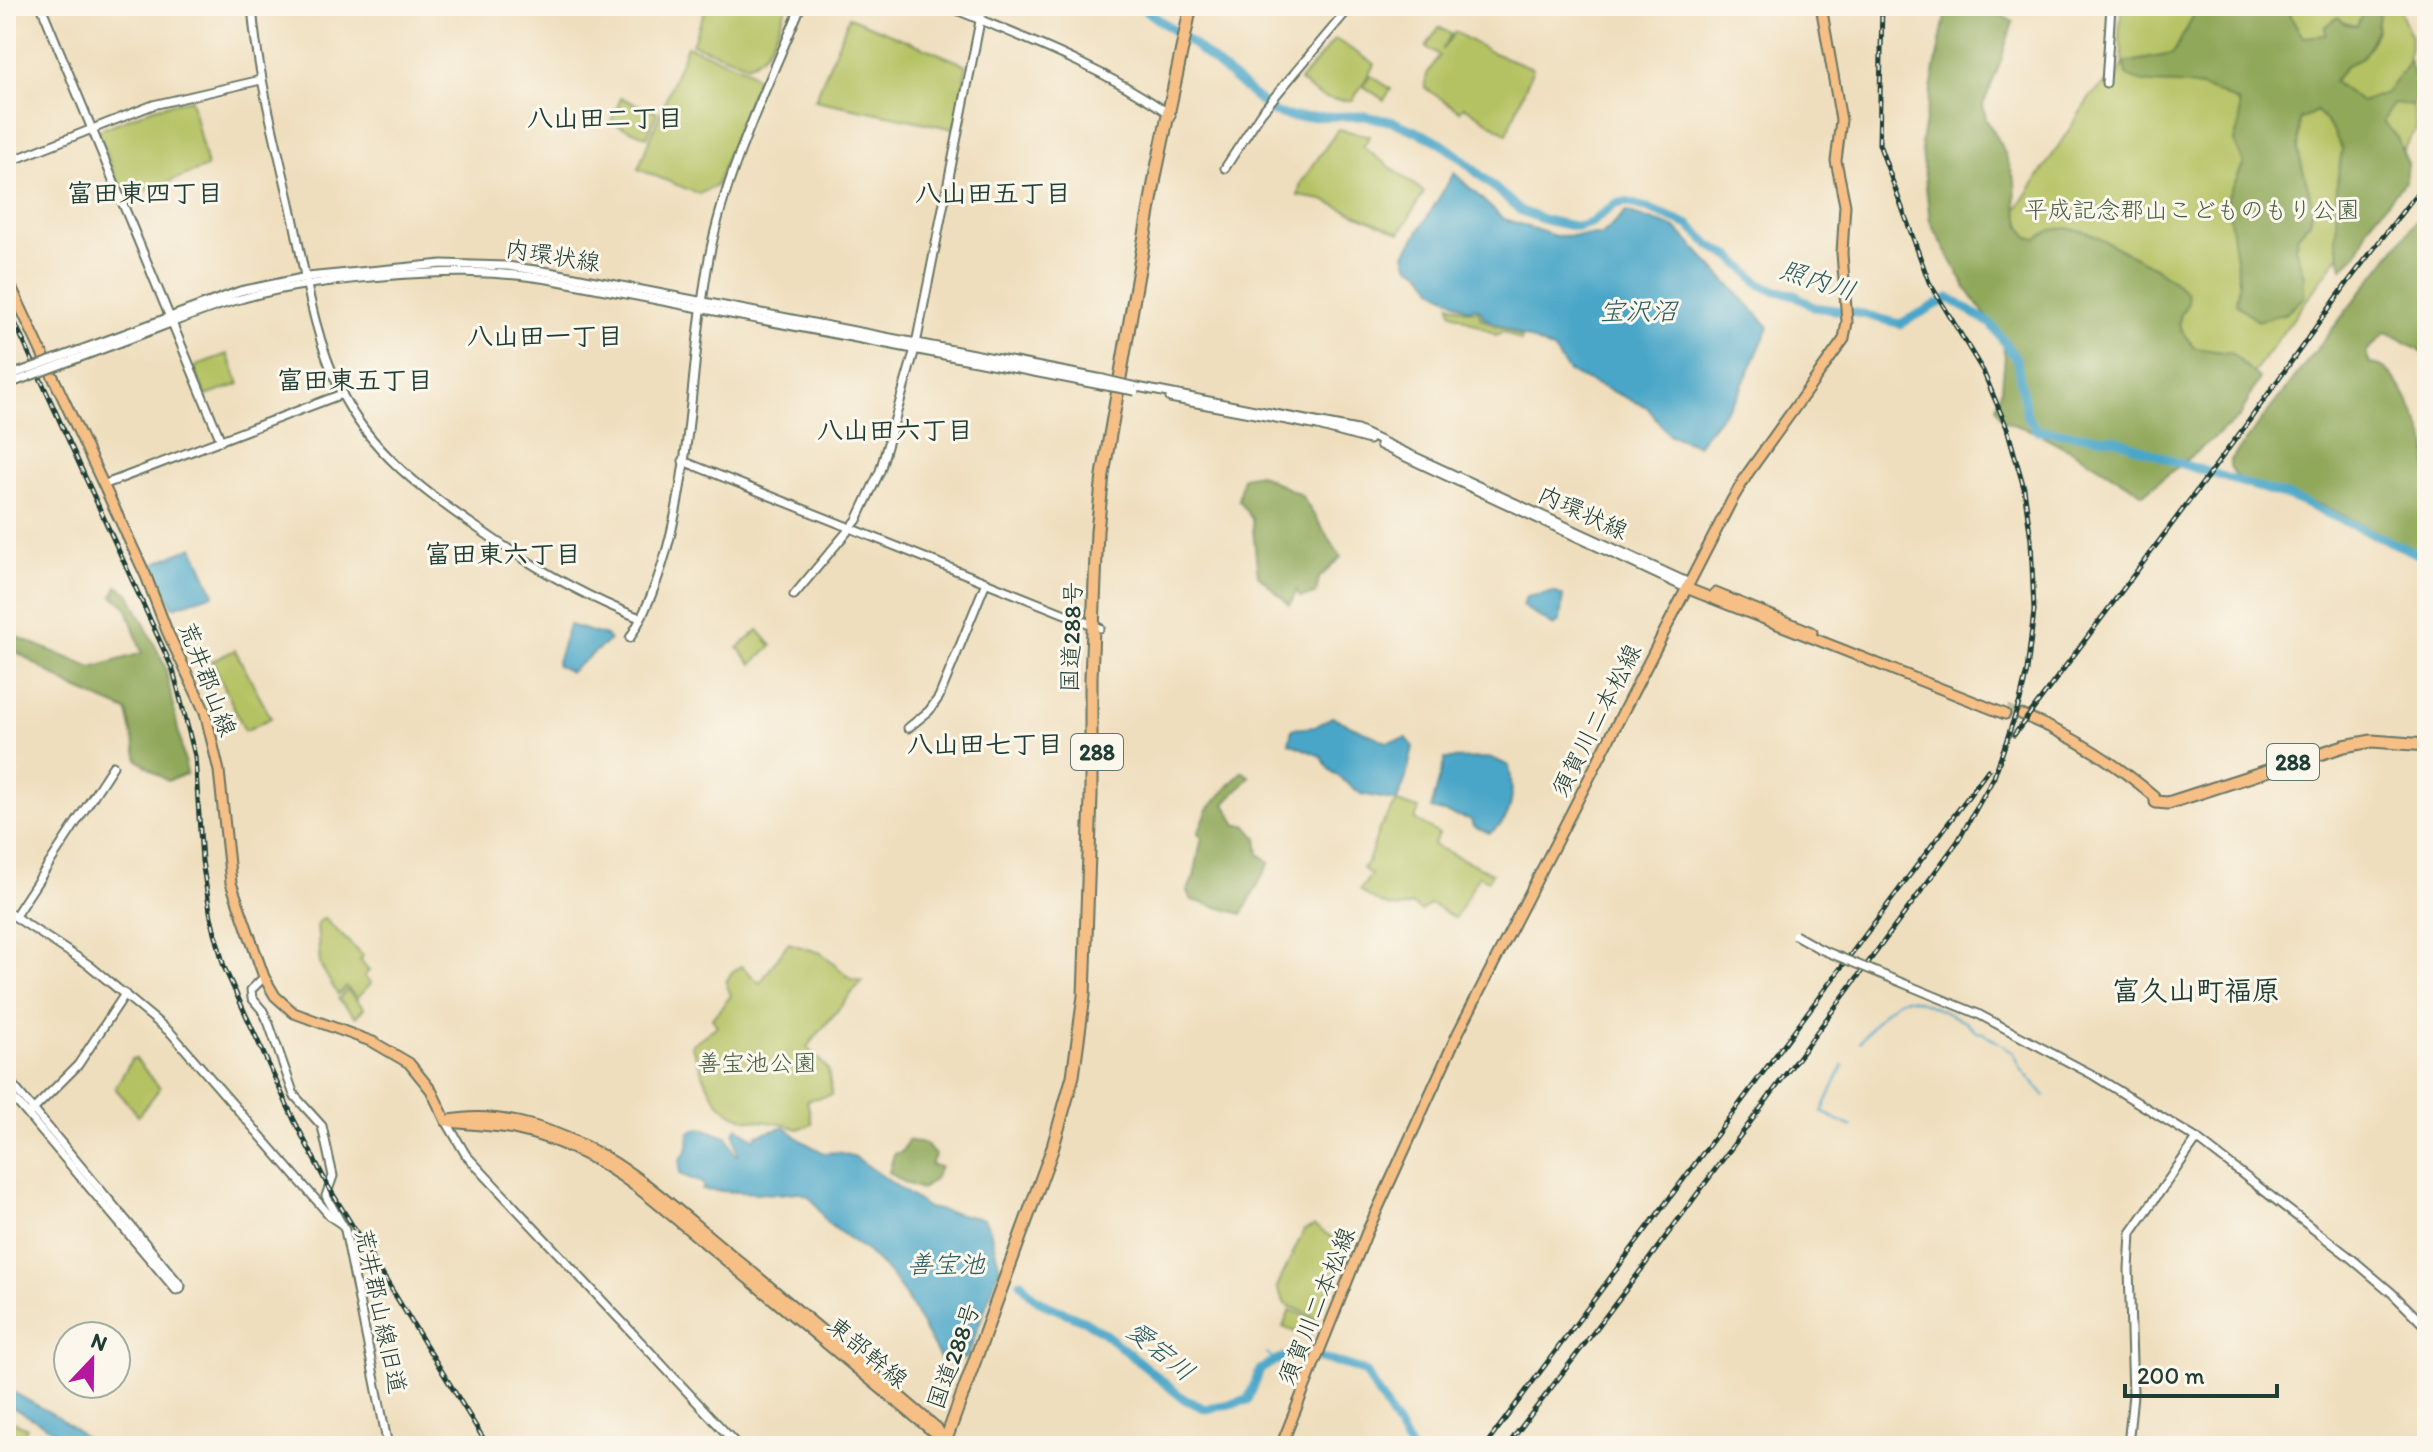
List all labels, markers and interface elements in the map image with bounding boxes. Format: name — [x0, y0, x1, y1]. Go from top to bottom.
district label: 八山田二丁目 — [527, 102, 683, 134]
district label: 富田東四丁目 — [67, 177, 223, 209]
district label: 八山田五丁目 — [915, 177, 1071, 209]
park label: 平成記念郡山こどものもり公園 — [2024, 195, 2360, 224]
street label: 内環状線 — [503, 233, 603, 277]
water label: 照内川 — [1776, 253, 1860, 307]
water label: 宝沢沼 — [1599, 295, 1679, 327]
district label: 八山田一丁目 — [467, 320, 623, 352]
district label: 富田東五丁目 — [277, 364, 433, 396]
district label: 八山田六丁目 — [817, 414, 973, 446]
street label: 内環状線 — [1533, 479, 1633, 545]
district label: 富田東六丁目 — [425, 538, 581, 570]
street label: 国道288号 — [1055, 581, 1087, 693]
street label: 荒井郡山線 — [173, 618, 243, 740]
street label: 須賀川二本松線 — [1545, 639, 1647, 801]
district label: 八山田七丁目 — [907, 728, 1063, 760]
road number: 288 — [1071, 734, 1123, 770]
road number: 288 — [2267, 744, 2319, 780]
district label: 富久山町福原 — [2112, 973, 2280, 1007]
park label: 善宝池公園 — [697, 1048, 817, 1077]
street label: 須賀川二本松線 — [1271, 1223, 1361, 1389]
street label: 荒井郡山線旧道 — [349, 1226, 413, 1396]
water label: 善宝池 — [907, 1248, 986, 1280]
street label: 国道288号 — [920, 1299, 986, 1413]
street label: 東部幹線 — [822, 1310, 914, 1394]
water label: 愛宕川 — [1121, 1314, 1201, 1388]
north arrow — [52, 1320, 132, 1400]
text: N — [87, 1327, 111, 1357]
scale bar — [2125, 1348, 2277, 1398]
text: 200 m — [2137, 1361, 2205, 1390]

